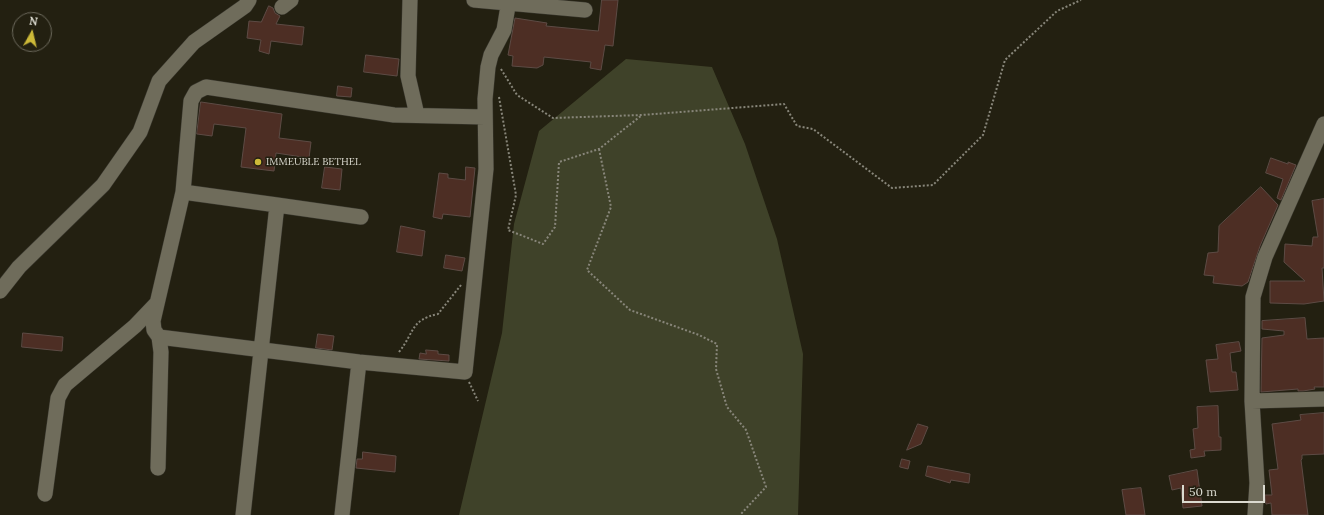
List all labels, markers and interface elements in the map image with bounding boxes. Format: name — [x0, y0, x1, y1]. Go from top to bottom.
north arrow — [12, 12, 52, 52]
text: N — [28, 14, 39, 29]
place label: IMMEUBLE BETHEL — [266, 156, 361, 168]
marker: IMMEUBLE BETHEL — [253, 157, 263, 167]
scale bar — [1184, 477, 1267, 503]
text: 50 m — [1189, 484, 1217, 499]

